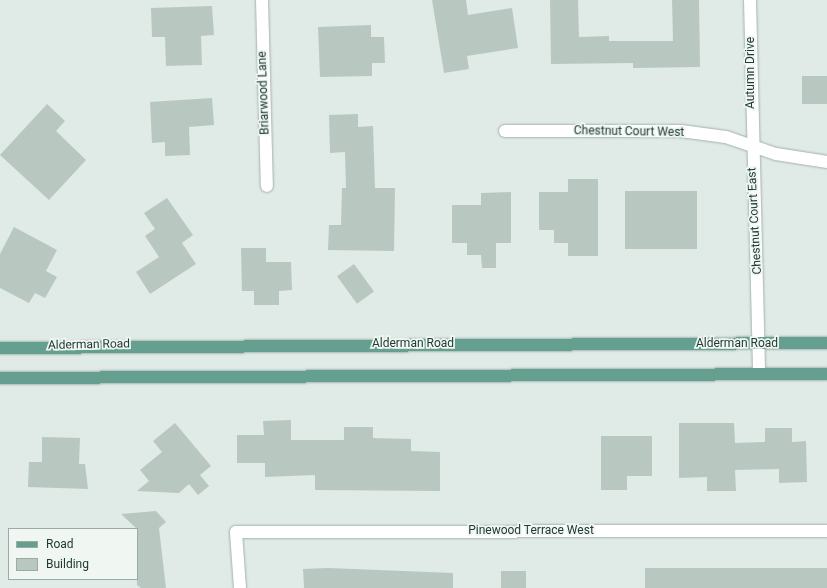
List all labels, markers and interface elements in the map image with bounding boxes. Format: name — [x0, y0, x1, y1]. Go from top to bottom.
street label: Autumn Drive — [744, 37, 758, 109]
street label: Briarwood Lane — [255, 51, 273, 135]
street label: Chestnut Court West — [574, 124, 684, 140]
street label: Chestnut Court East — [745, 167, 765, 275]
street label: Alderman Road — [48, 337, 130, 353]
street label: Alderman Road — [372, 337, 454, 351]
street label: Alderman Road — [696, 337, 778, 351]
street label: Pinewood Terrace West — [468, 524, 594, 538]
legend — [8, 528, 138, 580]
text: Road — [46, 537, 74, 551]
text: Building — [46, 557, 89, 571]

